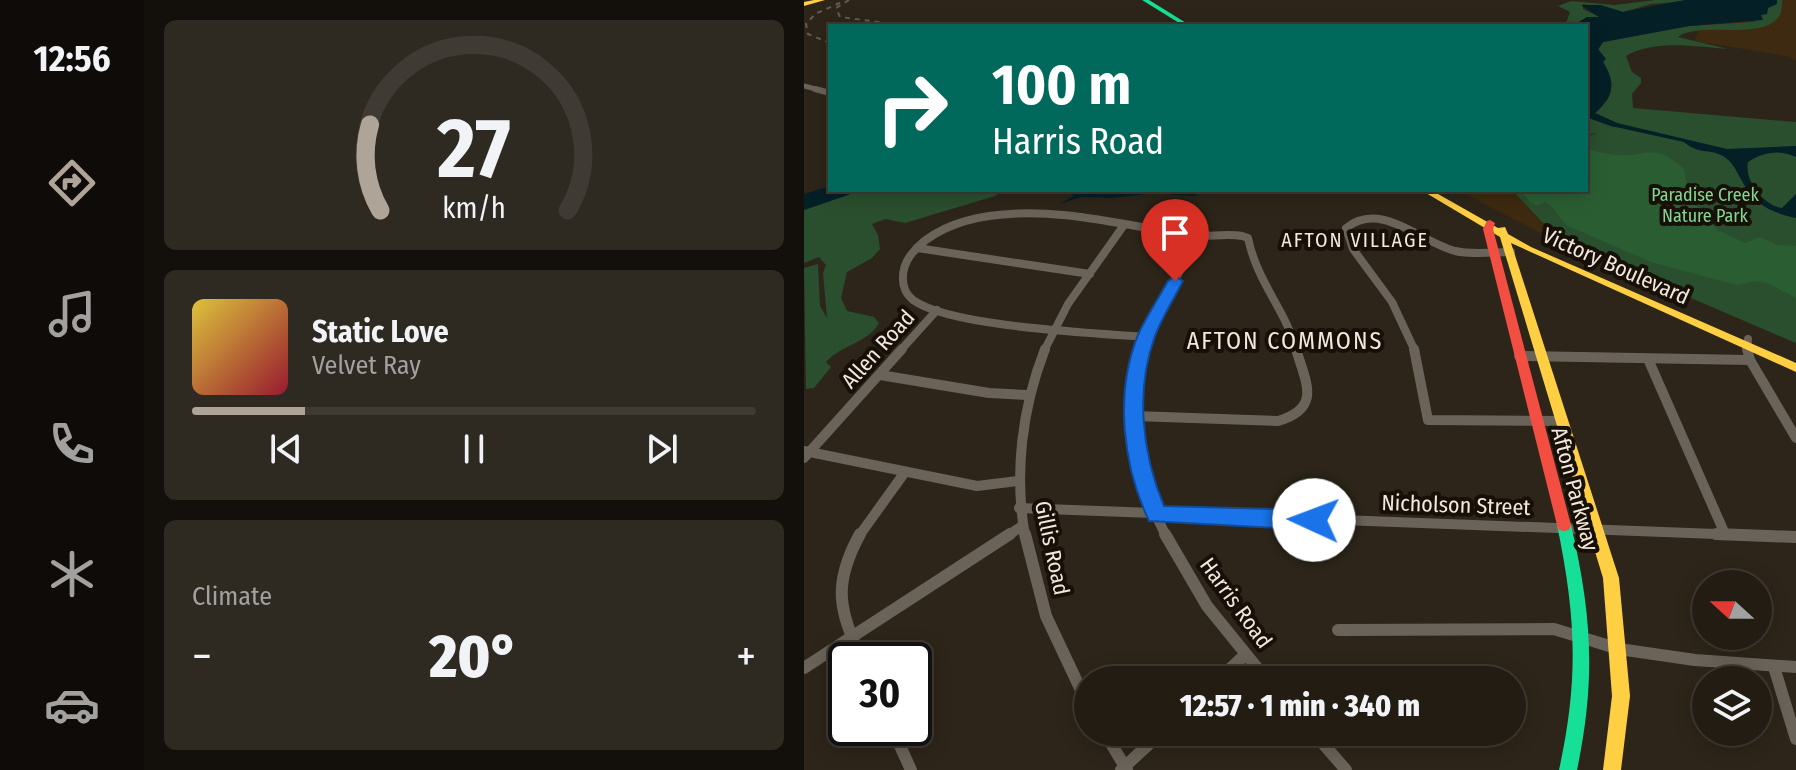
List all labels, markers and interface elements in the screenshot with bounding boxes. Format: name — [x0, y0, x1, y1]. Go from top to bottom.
text: 12:56 — [34, 37, 110, 81]
text: 100 m — [992, 52, 1131, 119]
icon: right — [860, 56, 964, 160]
text: 27 — [436, 99, 511, 199]
text: Harris Road — [992, 120, 1164, 164]
icon: directions — [44, 155, 100, 211]
park label: Paradise Creek Nature Park — [1651, 184, 1759, 227]
text: km/h — [442, 191, 506, 226]
pin — [1141, 199, 1209, 281]
icon: arrive — [1153, 211, 1197, 255]
street label: Victory Boulevard — [1538, 222, 1694, 310]
district label: AFTON VILLAGE — [1281, 228, 1429, 252]
icon: music — [44, 286, 100, 342]
street label: Allen Road — [836, 304, 920, 394]
text: Static Love — [312, 314, 449, 350]
district label: AFTON COMMONS — [1187, 327, 1383, 355]
text: Velvet Ray — [312, 350, 421, 381]
icon: phone — [44, 416, 100, 472]
street label: Afton Parkway — [1546, 424, 1605, 554]
icon: previous — [264, 427, 308, 471]
icon: pause — [452, 427, 496, 471]
icon: next — [640, 427, 684, 471]
position arrow — [1272, 478, 1356, 562]
street label: Nicholson Street — [1381, 489, 1532, 521]
street label: Gillis Road — [1029, 498, 1075, 598]
icon: climate — [44, 546, 100, 602]
street label: Harris Road — [1194, 553, 1278, 653]
north arrow — [1692, 570, 1772, 650]
map controls — [1692, 570, 1772, 746]
text: Climate — [192, 581, 272, 612]
text: 20° — [429, 621, 519, 693]
text: − — [192, 630, 212, 683]
text: + — [736, 630, 756, 683]
speed limit sign: 30 — [828, 642, 932, 746]
button: layers — [1692, 666, 1772, 746]
icon: car — [44, 677, 100, 733]
text: 12:57 · 1 min · 340 m — [1180, 688, 1420, 724]

